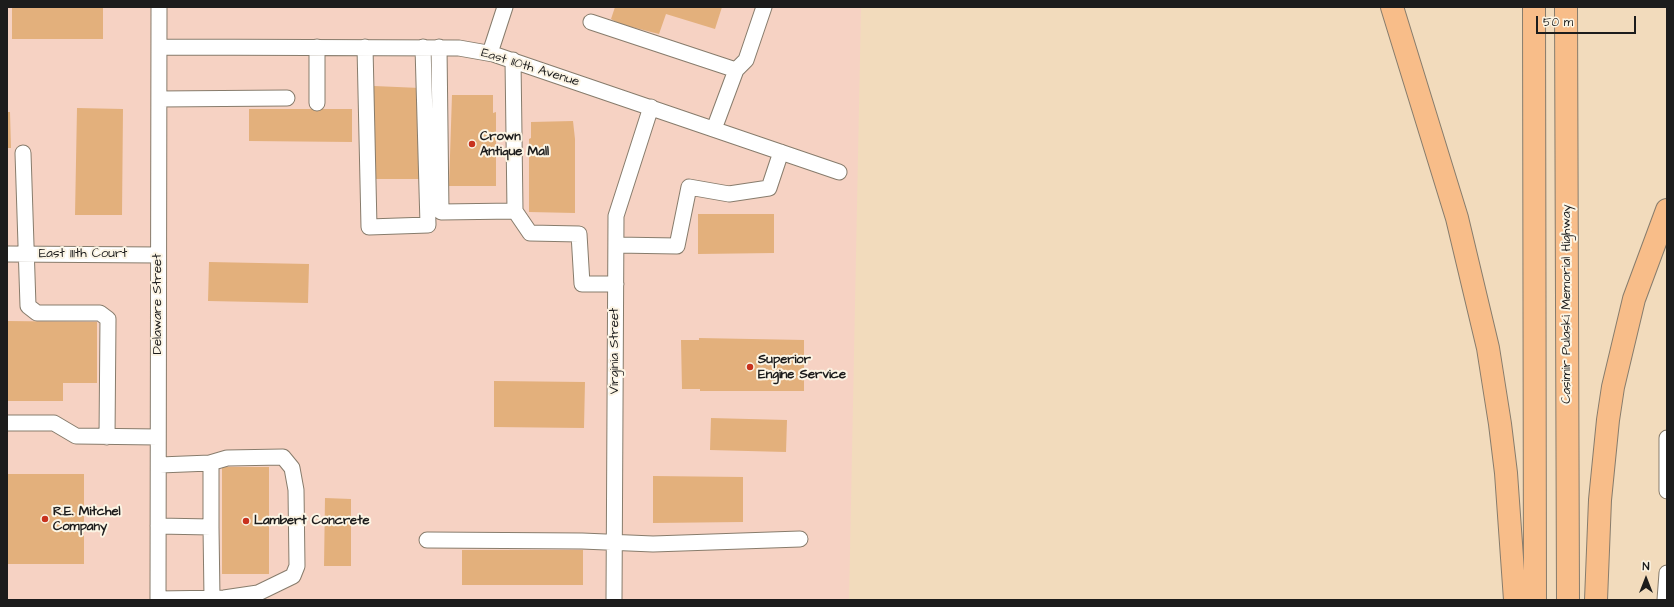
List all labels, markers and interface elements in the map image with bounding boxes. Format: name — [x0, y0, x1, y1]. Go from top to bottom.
scale bar — [1538, 8, 1638, 34]
text: 50 m — [1543, 14, 1573, 31]
street label: East 110th Avenue — [479, 46, 581, 90]
place label: Crown Antique Mall — [480, 129, 549, 160]
marker: Crown Antique Mall — [467, 139, 477, 149]
street label: Casimir Pulaski Memorial Highway — [1559, 204, 1575, 404]
street label: East 111th Court — [39, 246, 127, 262]
street label: Delaware Street — [150, 254, 166, 354]
street label: Virginia Street — [607, 308, 623, 394]
place label: Superior Engine Service — [758, 352, 846, 383]
marker: Superior Engine Service — [745, 362, 755, 372]
place label: R.E. Mitchel Company — [53, 504, 121, 535]
place label: Lambert Concrete — [254, 513, 369, 529]
marker: R.E. Mitchel Company — [40, 514, 50, 524]
marker: Lambert Concrete — [241, 516, 251, 526]
north arrow — [1626, 559, 1666, 599]
text: N — [1643, 559, 1649, 574]

